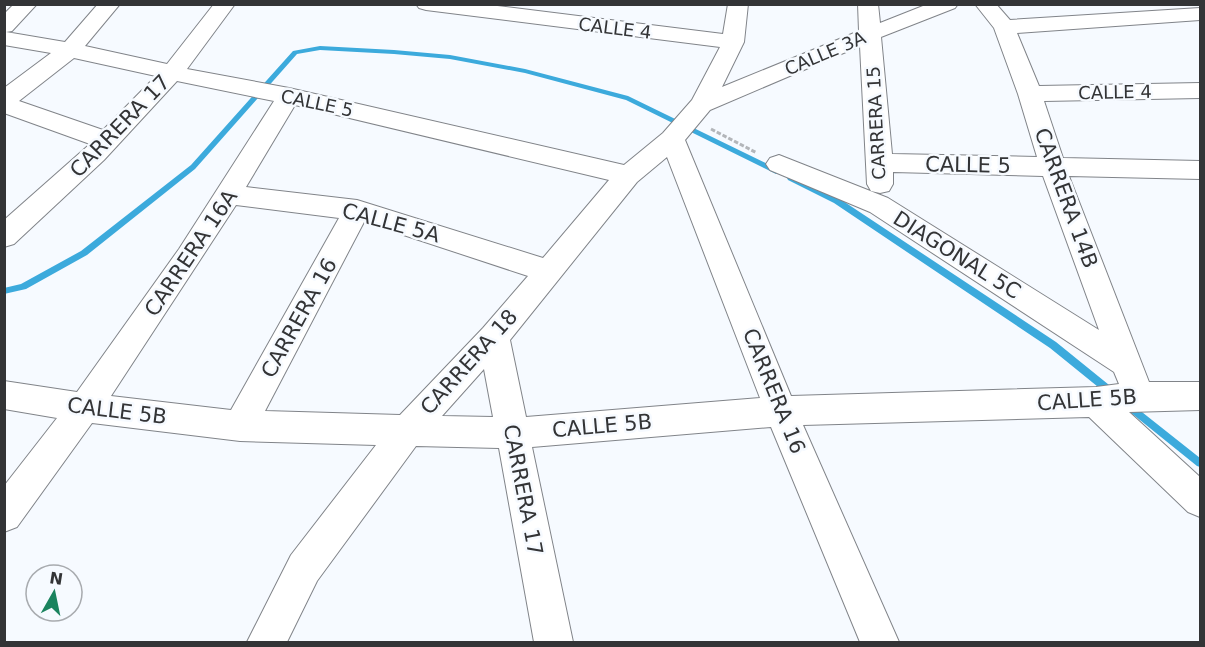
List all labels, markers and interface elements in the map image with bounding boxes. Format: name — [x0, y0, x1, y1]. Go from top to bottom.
street label: CALLE 4 — [577, 13, 653, 43]
street label: CALLE 3A — [781, 26, 869, 79]
street label: CARRERA 15 — [863, 66, 889, 180]
street label: CARRERA 17 — [65, 70, 175, 182]
street label: CALLE 4 — [1078, 81, 1152, 103]
street label: CALLE 5 — [279, 85, 355, 121]
street label: CARRERA 14B — [1030, 125, 1102, 271]
street label: CALLE 5 — [925, 152, 1011, 178]
street label: CARRERA 16A — [140, 185, 242, 321]
street label: CALLE 5A — [340, 198, 443, 248]
street label: DIAGONAL 5C — [889, 206, 1025, 304]
street label: CARRERA 16 — [256, 254, 342, 382]
street label: CARRERA 18 — [416, 305, 522, 419]
street label: CARRERA 16 — [738, 325, 810, 457]
street label: CALLE 5B — [1036, 385, 1138, 415]
street label: CALLE 5B — [66, 393, 168, 429]
street label: CALLE 5B — [551, 410, 653, 442]
street label: CARRERA 17 — [499, 422, 547, 558]
north arrow — [24, 563, 84, 623]
text: N — [48, 568, 64, 589]

